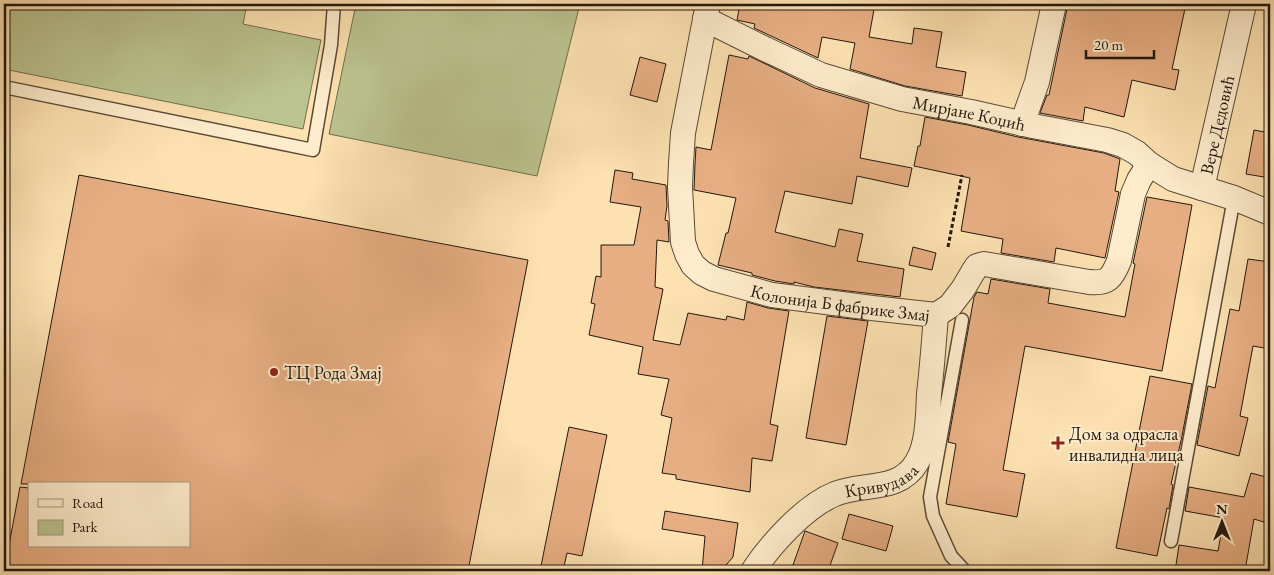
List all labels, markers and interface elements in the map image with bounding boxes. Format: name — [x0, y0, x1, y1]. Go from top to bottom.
scale bar — [1086, 28, 1154, 60]
text: 20 m — [1094, 35, 1123, 54]
street label: Вере Дедовић — [1194, 73, 1239, 176]
street label: Мирјане Коџић — [911, 90, 1028, 136]
street label: Колонија Б фабрике Змај — [748, 278, 931, 326]
place label: ТЦ Рода Змај — [284, 361, 382, 384]
marker: ТЦ Рода Змај — [268, 366, 280, 378]
place label: Дом за одрасла инвалидна лица — [1069, 422, 1185, 466]
marker: Дом за одрасла инвалидна лица — [1051, 436, 1065, 450]
street label: Кривудава — [843, 458, 924, 502]
legend — [28, 482, 190, 548]
text: Road — [72, 493, 104, 512]
north arrow — [1196, 498, 1246, 548]
text: N — [1216, 500, 1228, 518]
text: Park — [72, 517, 99, 536]

